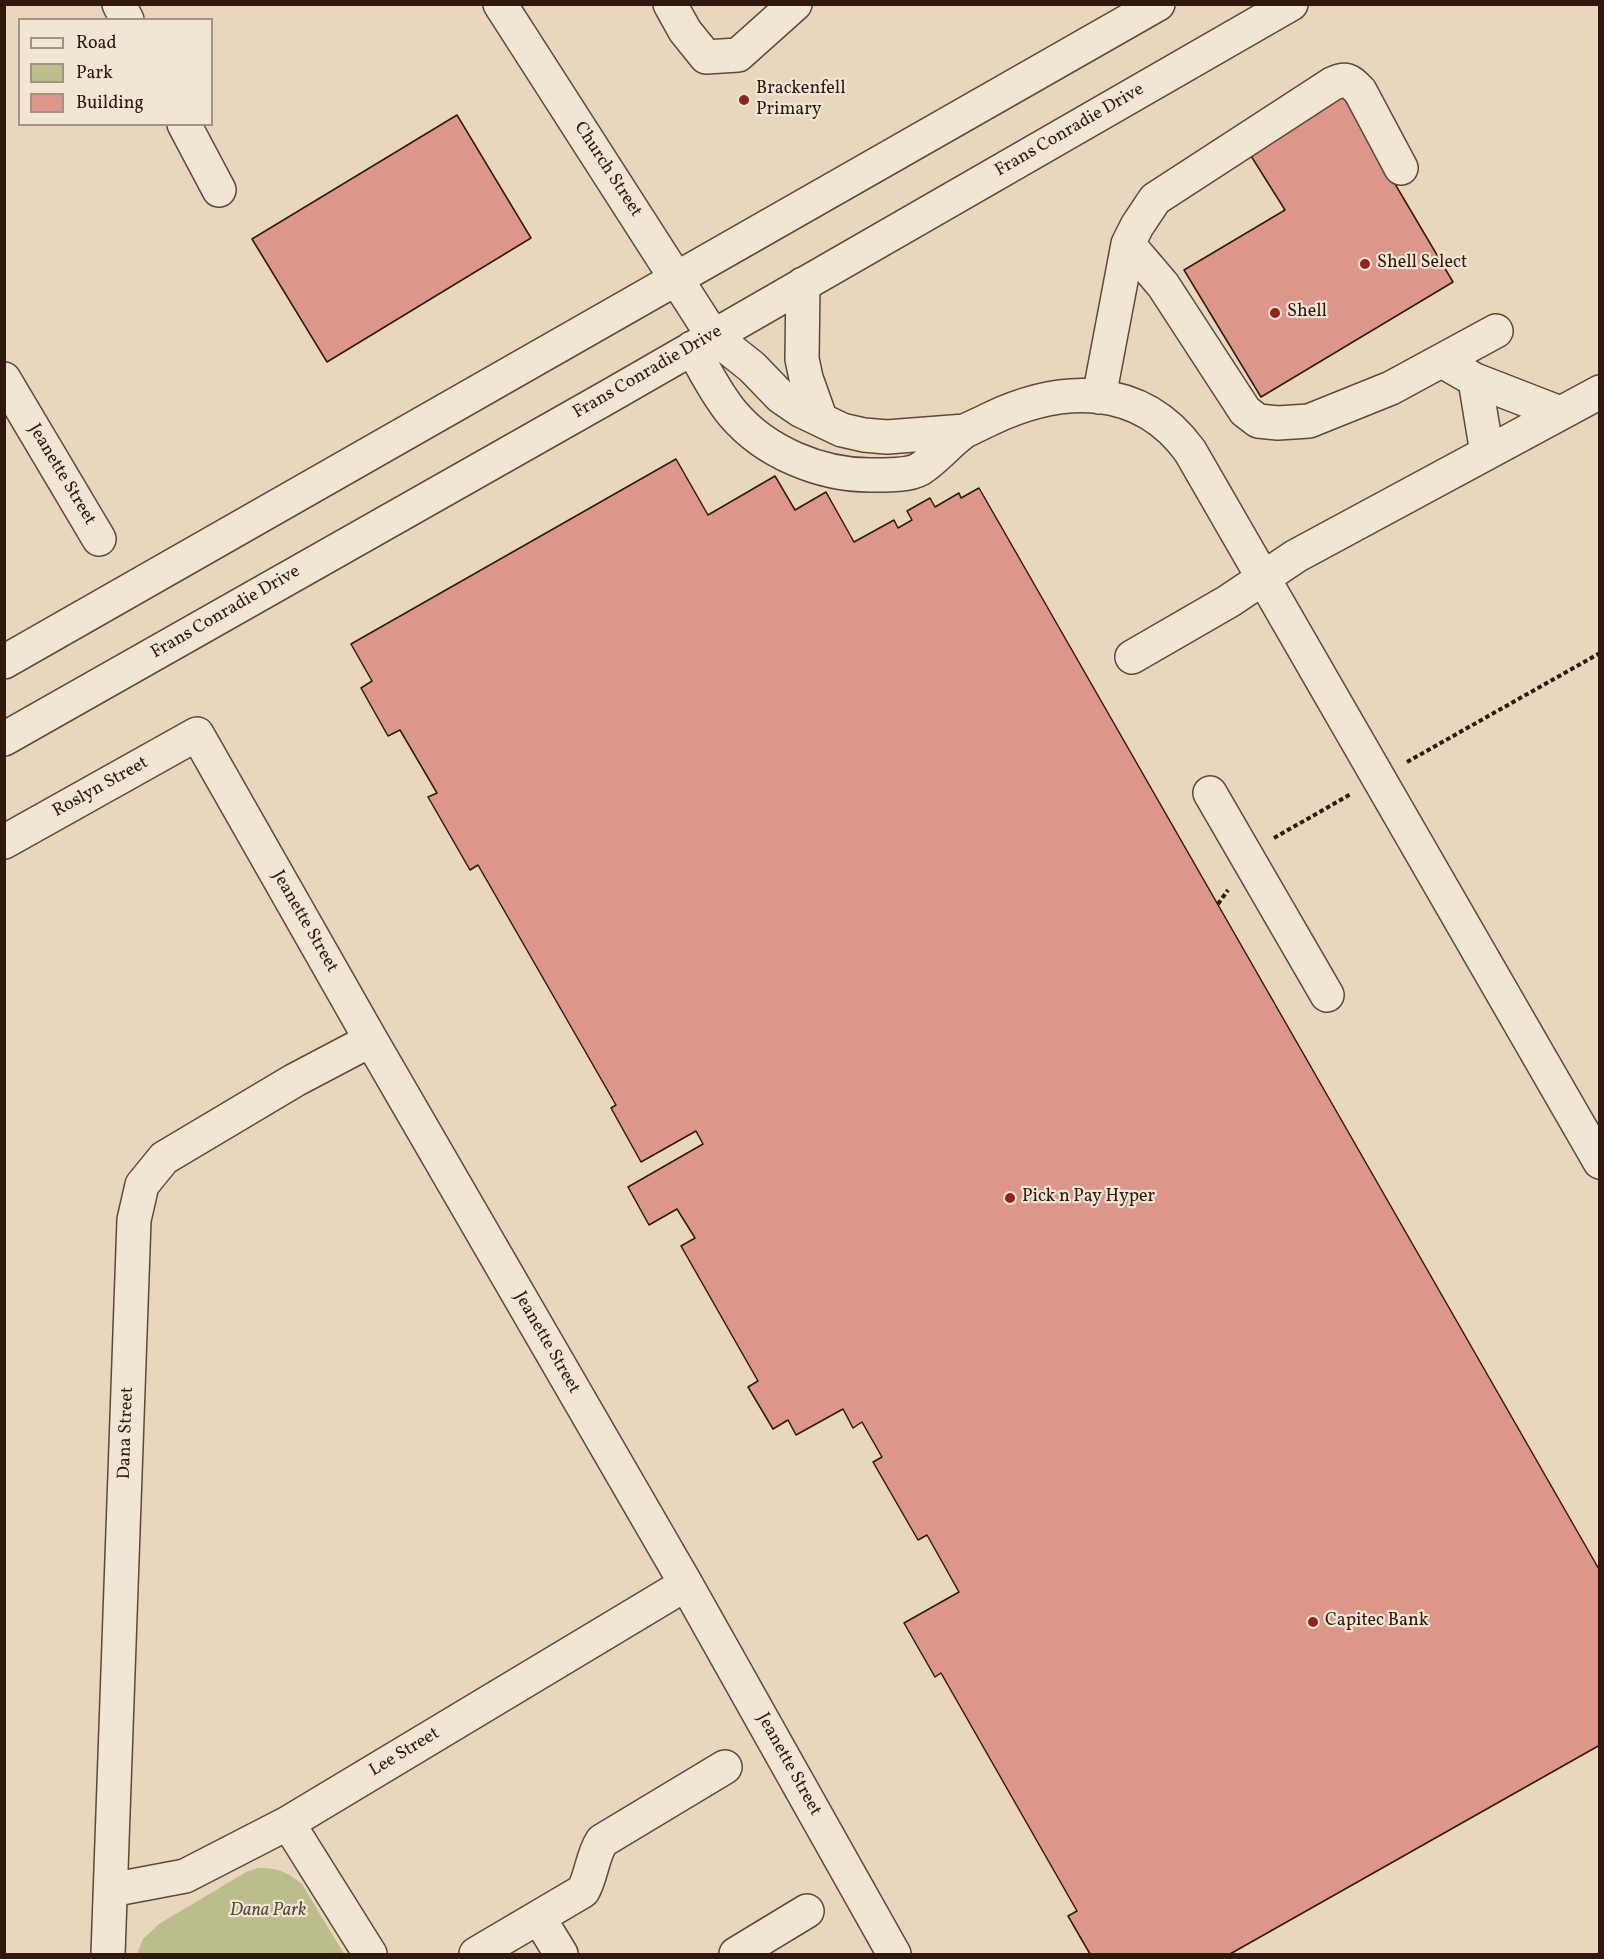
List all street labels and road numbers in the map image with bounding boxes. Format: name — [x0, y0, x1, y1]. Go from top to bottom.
street label: Frans Conradie Drive — [992, 80, 1148, 182]
street label: Church Street — [568, 118, 646, 222]
street label: Frans Conradie Drive — [570, 322, 726, 424]
street label: Jeanette Street — [22, 420, 100, 530]
street label: Frans Conradie Drive — [148, 562, 304, 664]
street label: Roslyn Street — [49, 753, 153, 823]
street label: Jeanette Street — [266, 867, 342, 977]
street label: Jeanette Street — [508, 1288, 584, 1398]
street label: Dana Street — [115, 1386, 139, 1480]
street label: Jeanette Street — [751, 1710, 825, 1820]
street label: Lee Street — [366, 1724, 444, 1782]

